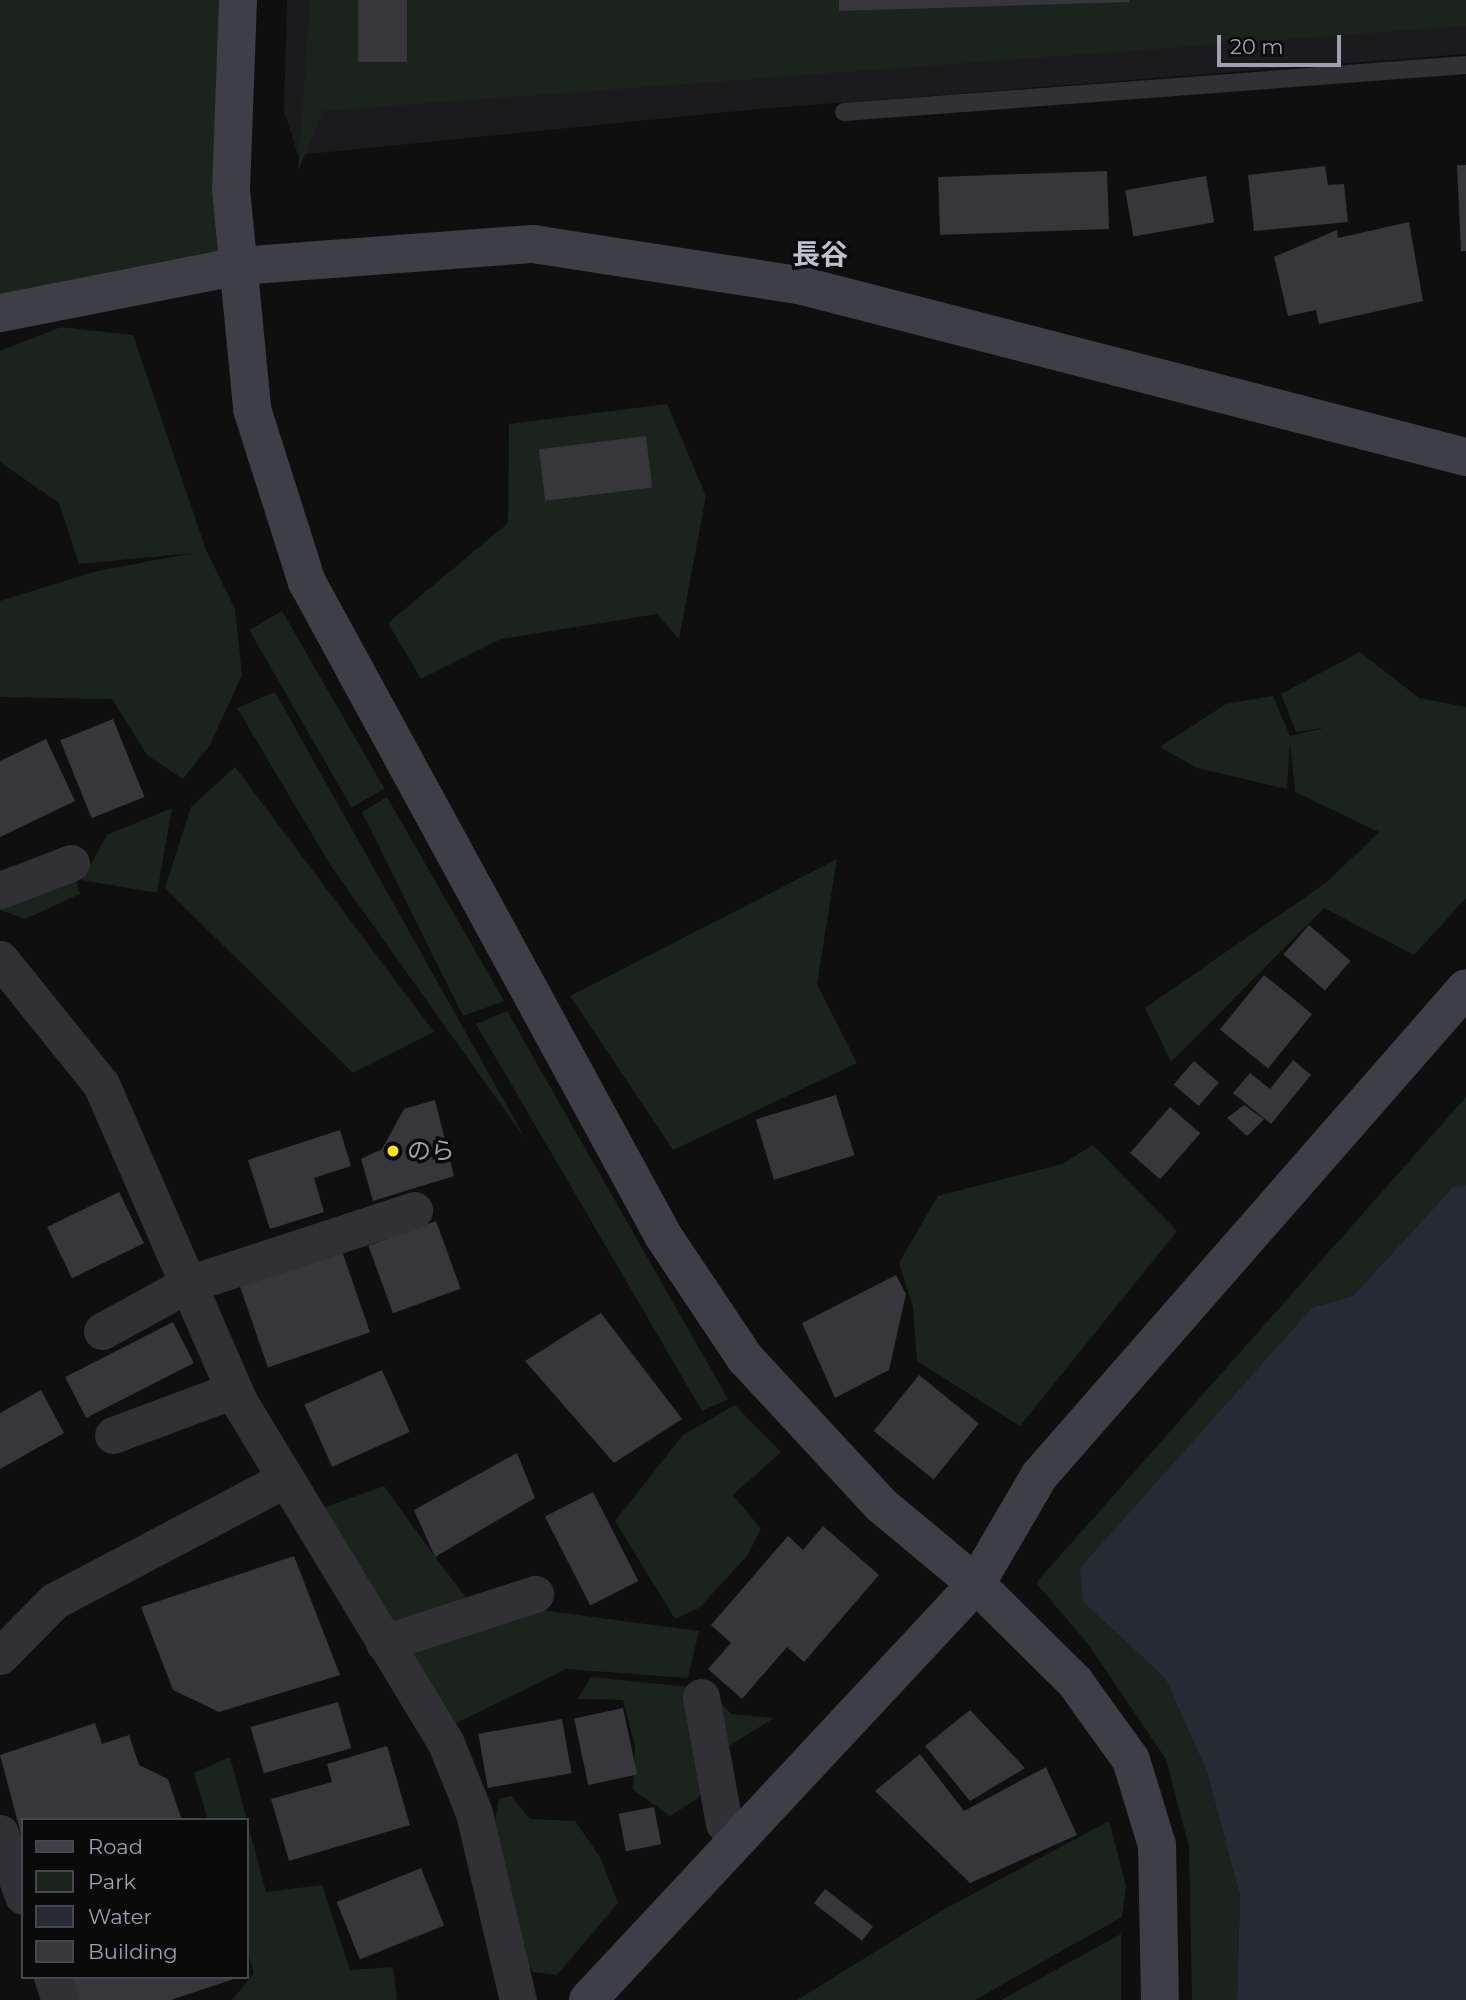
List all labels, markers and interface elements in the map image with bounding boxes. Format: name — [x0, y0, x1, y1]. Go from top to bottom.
scale bar — [1221, 21, 1345, 65]
text: 20 m — [1230, 34, 1284, 59]
district label: 長谷 — [792, 237, 848, 271]
place label: のら — [407, 1137, 455, 1165]
marker: のら — [385, 1143, 401, 1159]
legend — [21, 1818, 248, 1979]
text: Road — [88, 1834, 143, 1859]
text: Park — [88, 1869, 136, 1894]
text: Water — [88, 1904, 152, 1929]
text: Building — [88, 1939, 178, 1964]

